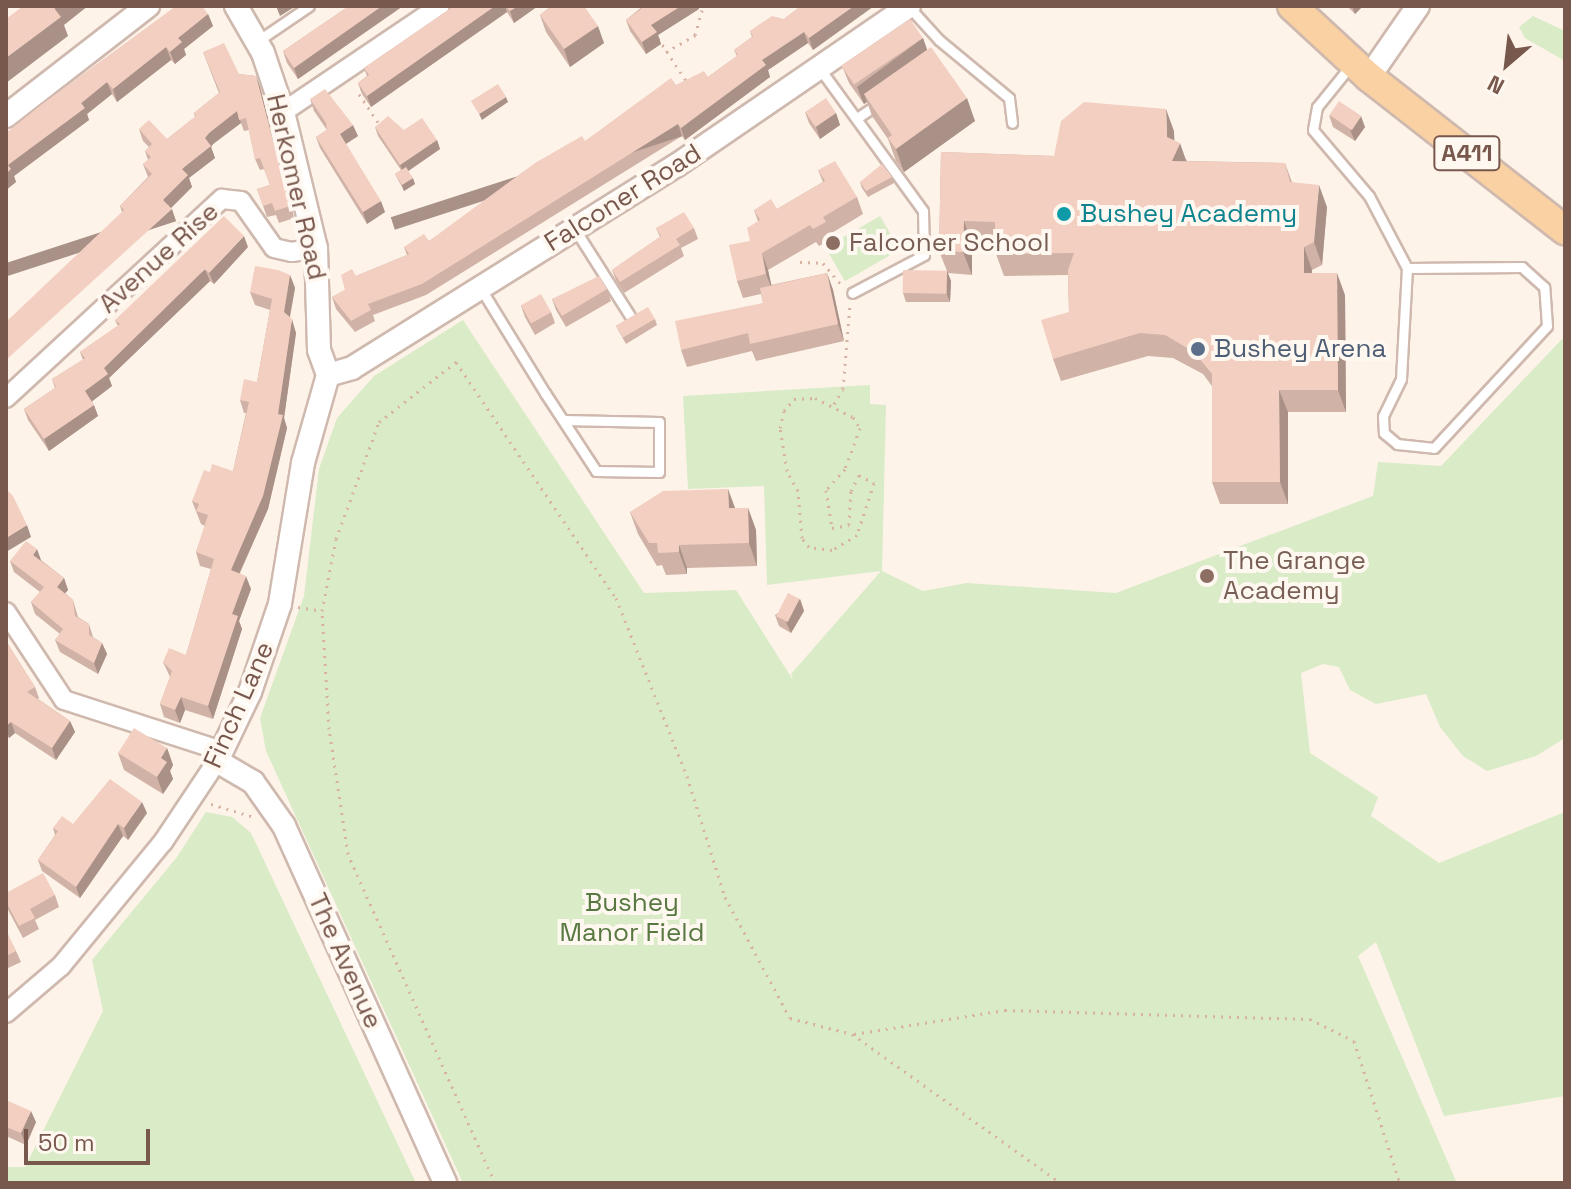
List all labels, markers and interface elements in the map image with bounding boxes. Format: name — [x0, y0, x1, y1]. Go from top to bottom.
north arrow — [1467, 24, 1547, 104]
text: N — [1483, 69, 1509, 101]
street label: Herkomer Road — [259, 91, 333, 283]
road number: A411 — [1433, 133, 1501, 173]
street label: Falconer Road — [539, 137, 707, 259]
street label: Avenue Rise — [93, 196, 225, 320]
place label: Bushey Academy — [1080, 198, 1297, 230]
marker: Bushey Academy — [1055, 205, 1073, 223]
place label: Falconer School — [849, 227, 1050, 259]
marker: Falconer School — [824, 234, 842, 252]
place label: Bushey Arena — [1214, 333, 1387, 365]
marker: Bushey Arena — [1189, 340, 1207, 358]
place label: The Grange Academy — [1223, 545, 1366, 606]
marker: The Grange Academy — [1198, 567, 1216, 585]
street label: Finch Lane — [197, 637, 281, 773]
park label: Bushey Manor Field — [560, 887, 704, 948]
street label: The Avenue — [301, 888, 389, 1034]
scale bar — [28, 1113, 154, 1163]
text: 50 m — [38, 1127, 95, 1158]

